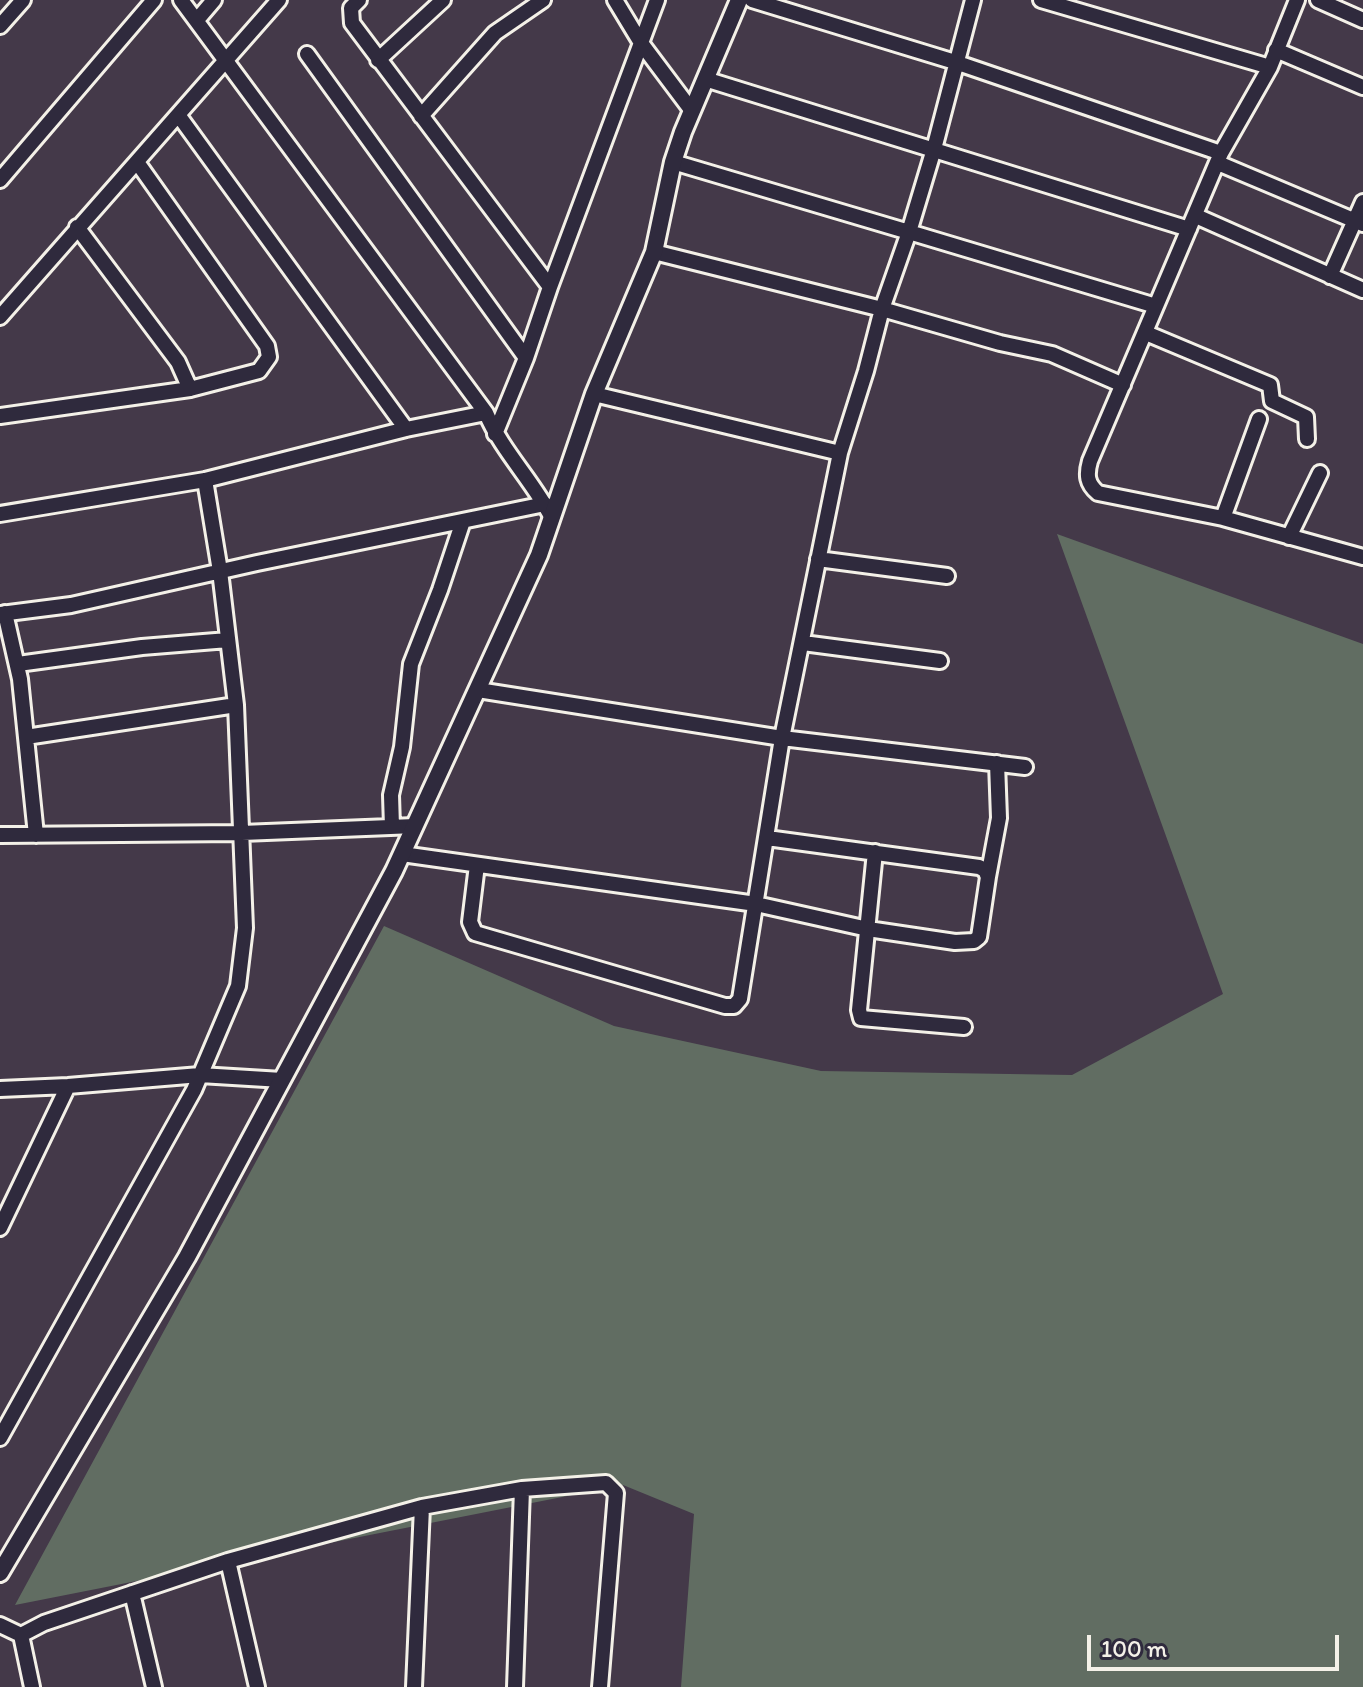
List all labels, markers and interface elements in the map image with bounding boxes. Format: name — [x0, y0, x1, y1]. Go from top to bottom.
scale bar — [1091, 1619, 1343, 1669]
text: 100 m — [1101, 1634, 1167, 1663]

